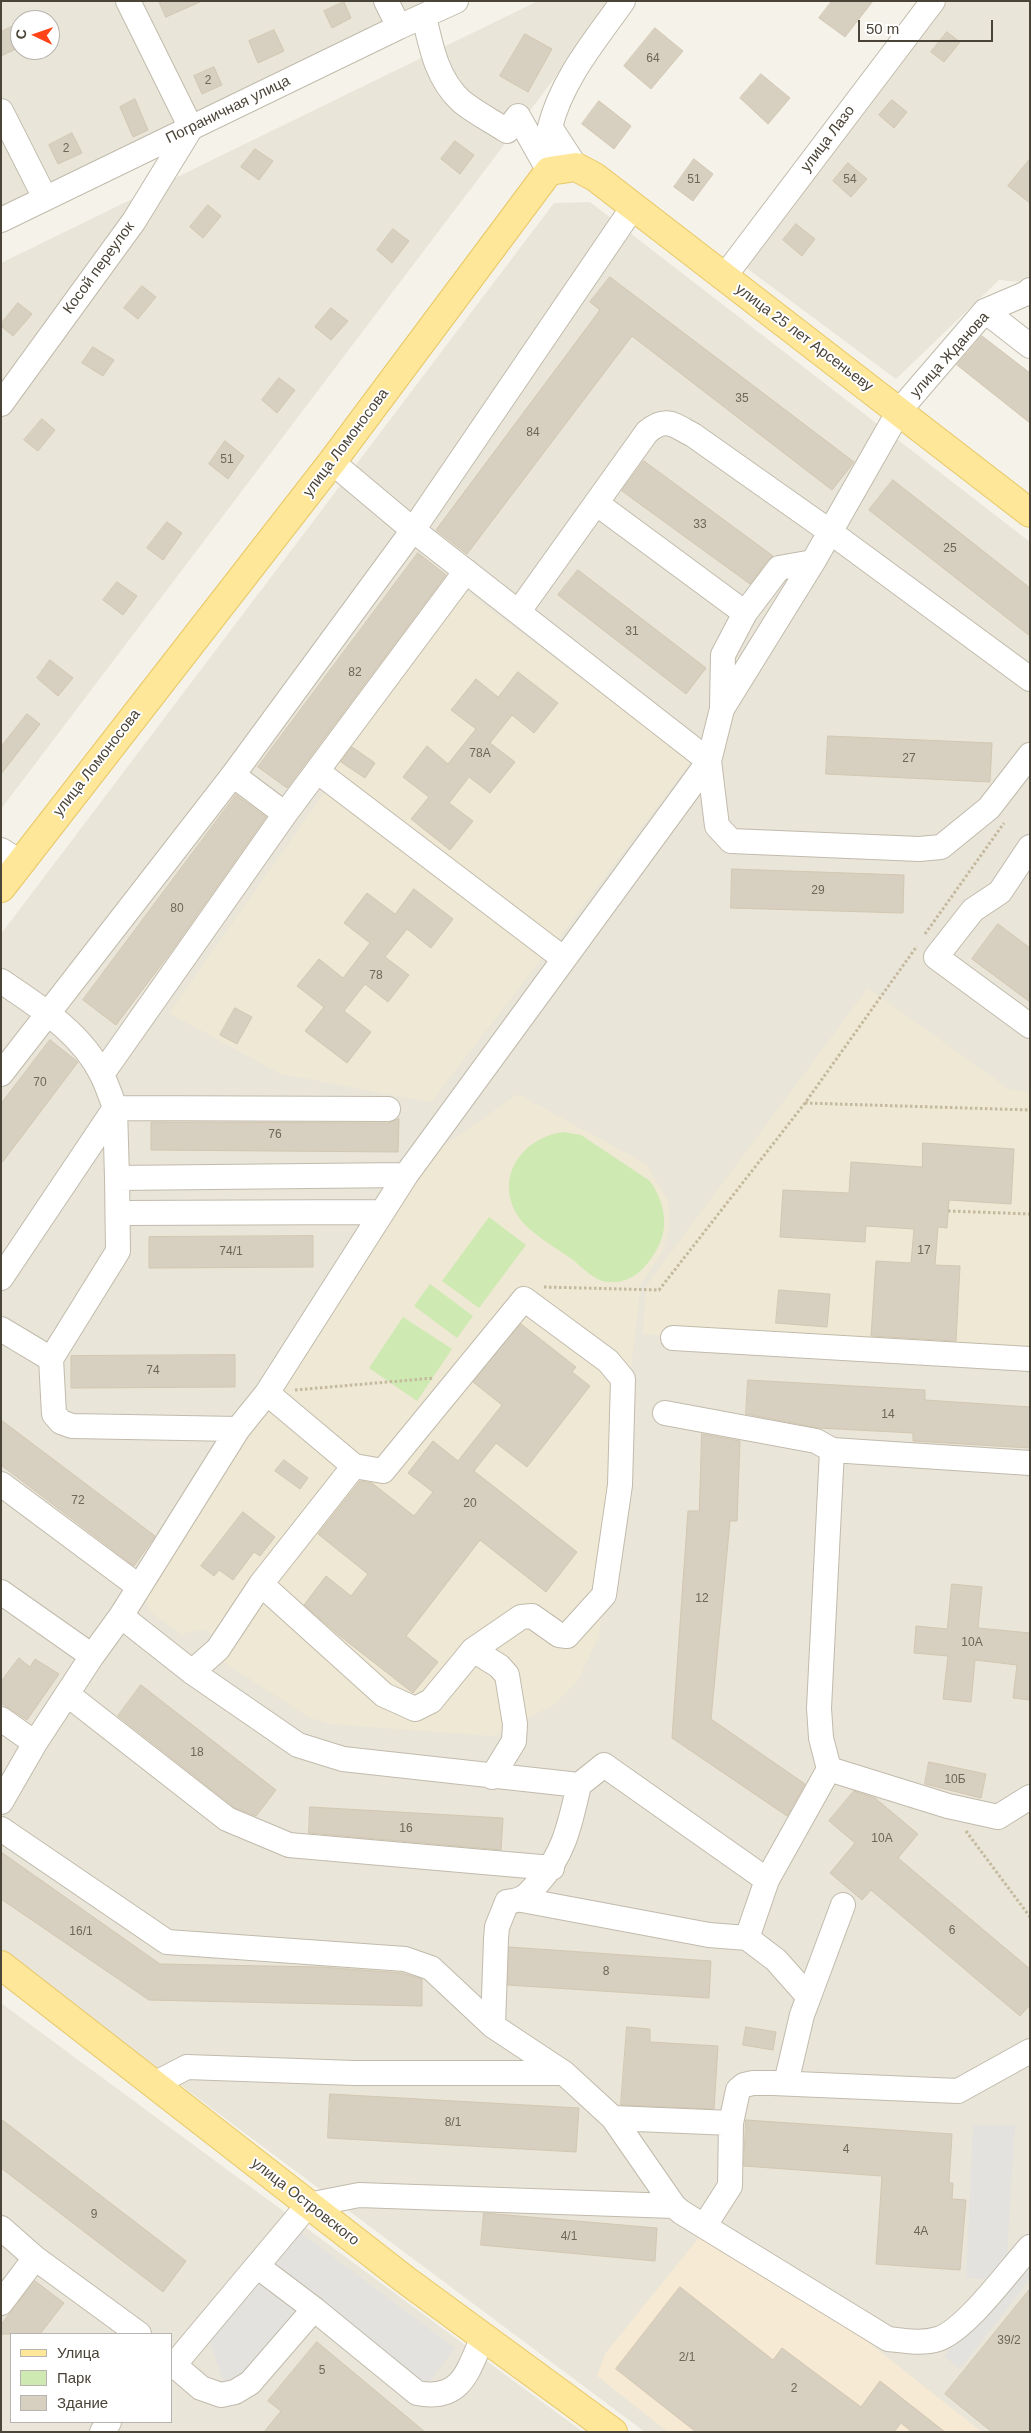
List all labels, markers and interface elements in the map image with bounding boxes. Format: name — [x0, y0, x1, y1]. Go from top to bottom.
north arrow — [10, 10, 60, 60]
scale bar — [861, 10, 996, 42]
text: 50 m — [866, 20, 899, 37]
text: С — [13, 29, 29, 40]
house number: 64 — [646, 52, 660, 66]
street label: Пограничная улица — [163, 72, 293, 148]
house number: 2 — [205, 74, 211, 88]
street label: улица Лазо — [797, 102, 859, 176]
house number: 2 — [63, 142, 69, 156]
house number: 51 — [687, 173, 701, 187]
house number: 54 — [843, 173, 857, 187]
street label: Косой переулок — [60, 218, 138, 318]
street label: улица 25 лет Арсеньеву — [732, 280, 876, 396]
street label: улица Жданова — [907, 308, 993, 402]
street label: улица Ломоносова — [299, 385, 393, 501]
house number: 35 — [735, 392, 749, 406]
house number: 84 — [526, 426, 540, 440]
house number: 51 — [220, 453, 234, 467]
house number: 33 — [693, 518, 707, 532]
house number: 25 — [943, 542, 957, 556]
house number: 31 — [625, 625, 639, 639]
house number: 82 — [348, 666, 362, 680]
street label: улица Ломоносова — [50, 706, 144, 820]
house number: 78А — [469, 747, 491, 761]
house number: 27 — [902, 752, 916, 766]
house number: 29 — [811, 884, 825, 898]
house number: 80 — [170, 902, 184, 916]
house number: 78 — [369, 969, 383, 983]
house number: 70 — [33, 1076, 47, 1090]
house number: 76 — [268, 1128, 282, 1142]
house number: 17 — [917, 1244, 931, 1258]
house number: 74/1 — [219, 1245, 243, 1259]
house number: 74 — [146, 1364, 160, 1378]
house number: 14 — [881, 1408, 895, 1422]
house number: 72 — [71, 1494, 85, 1508]
house number: 20 — [463, 1497, 477, 1511]
house number: 12 — [695, 1592, 709, 1606]
house number: 10А — [961, 1636, 983, 1650]
house number: 18 — [190, 1746, 204, 1760]
house number: 10Б — [944, 1773, 966, 1787]
house number: 16 — [399, 1822, 413, 1836]
house number: 10А — [871, 1832, 893, 1846]
house number: 6 — [949, 1924, 955, 1938]
house number: 16/1 — [69, 1925, 93, 1939]
house number: 8 — [603, 1965, 609, 1979]
house number: 8/1 — [445, 2116, 461, 2130]
house number: 4 — [843, 2143, 849, 2157]
street label: улица Островского — [247, 2154, 363, 2250]
house number: 9 — [91, 2208, 97, 2222]
house number: 4А — [914, 2225, 928, 2239]
house number: 4/1 — [561, 2230, 577, 2244]
legend — [10, 2333, 172, 2423]
house number: 39/2 — [997, 2334, 1021, 2348]
text: Улица — [57, 2344, 100, 2361]
house number: 2/1 — [679, 2351, 695, 2365]
house number: 5 — [319, 2364, 325, 2378]
text: Парк — [57, 2369, 91, 2386]
house number: 2 — [791, 2382, 797, 2396]
text: Здание — [57, 2394, 108, 2411]

